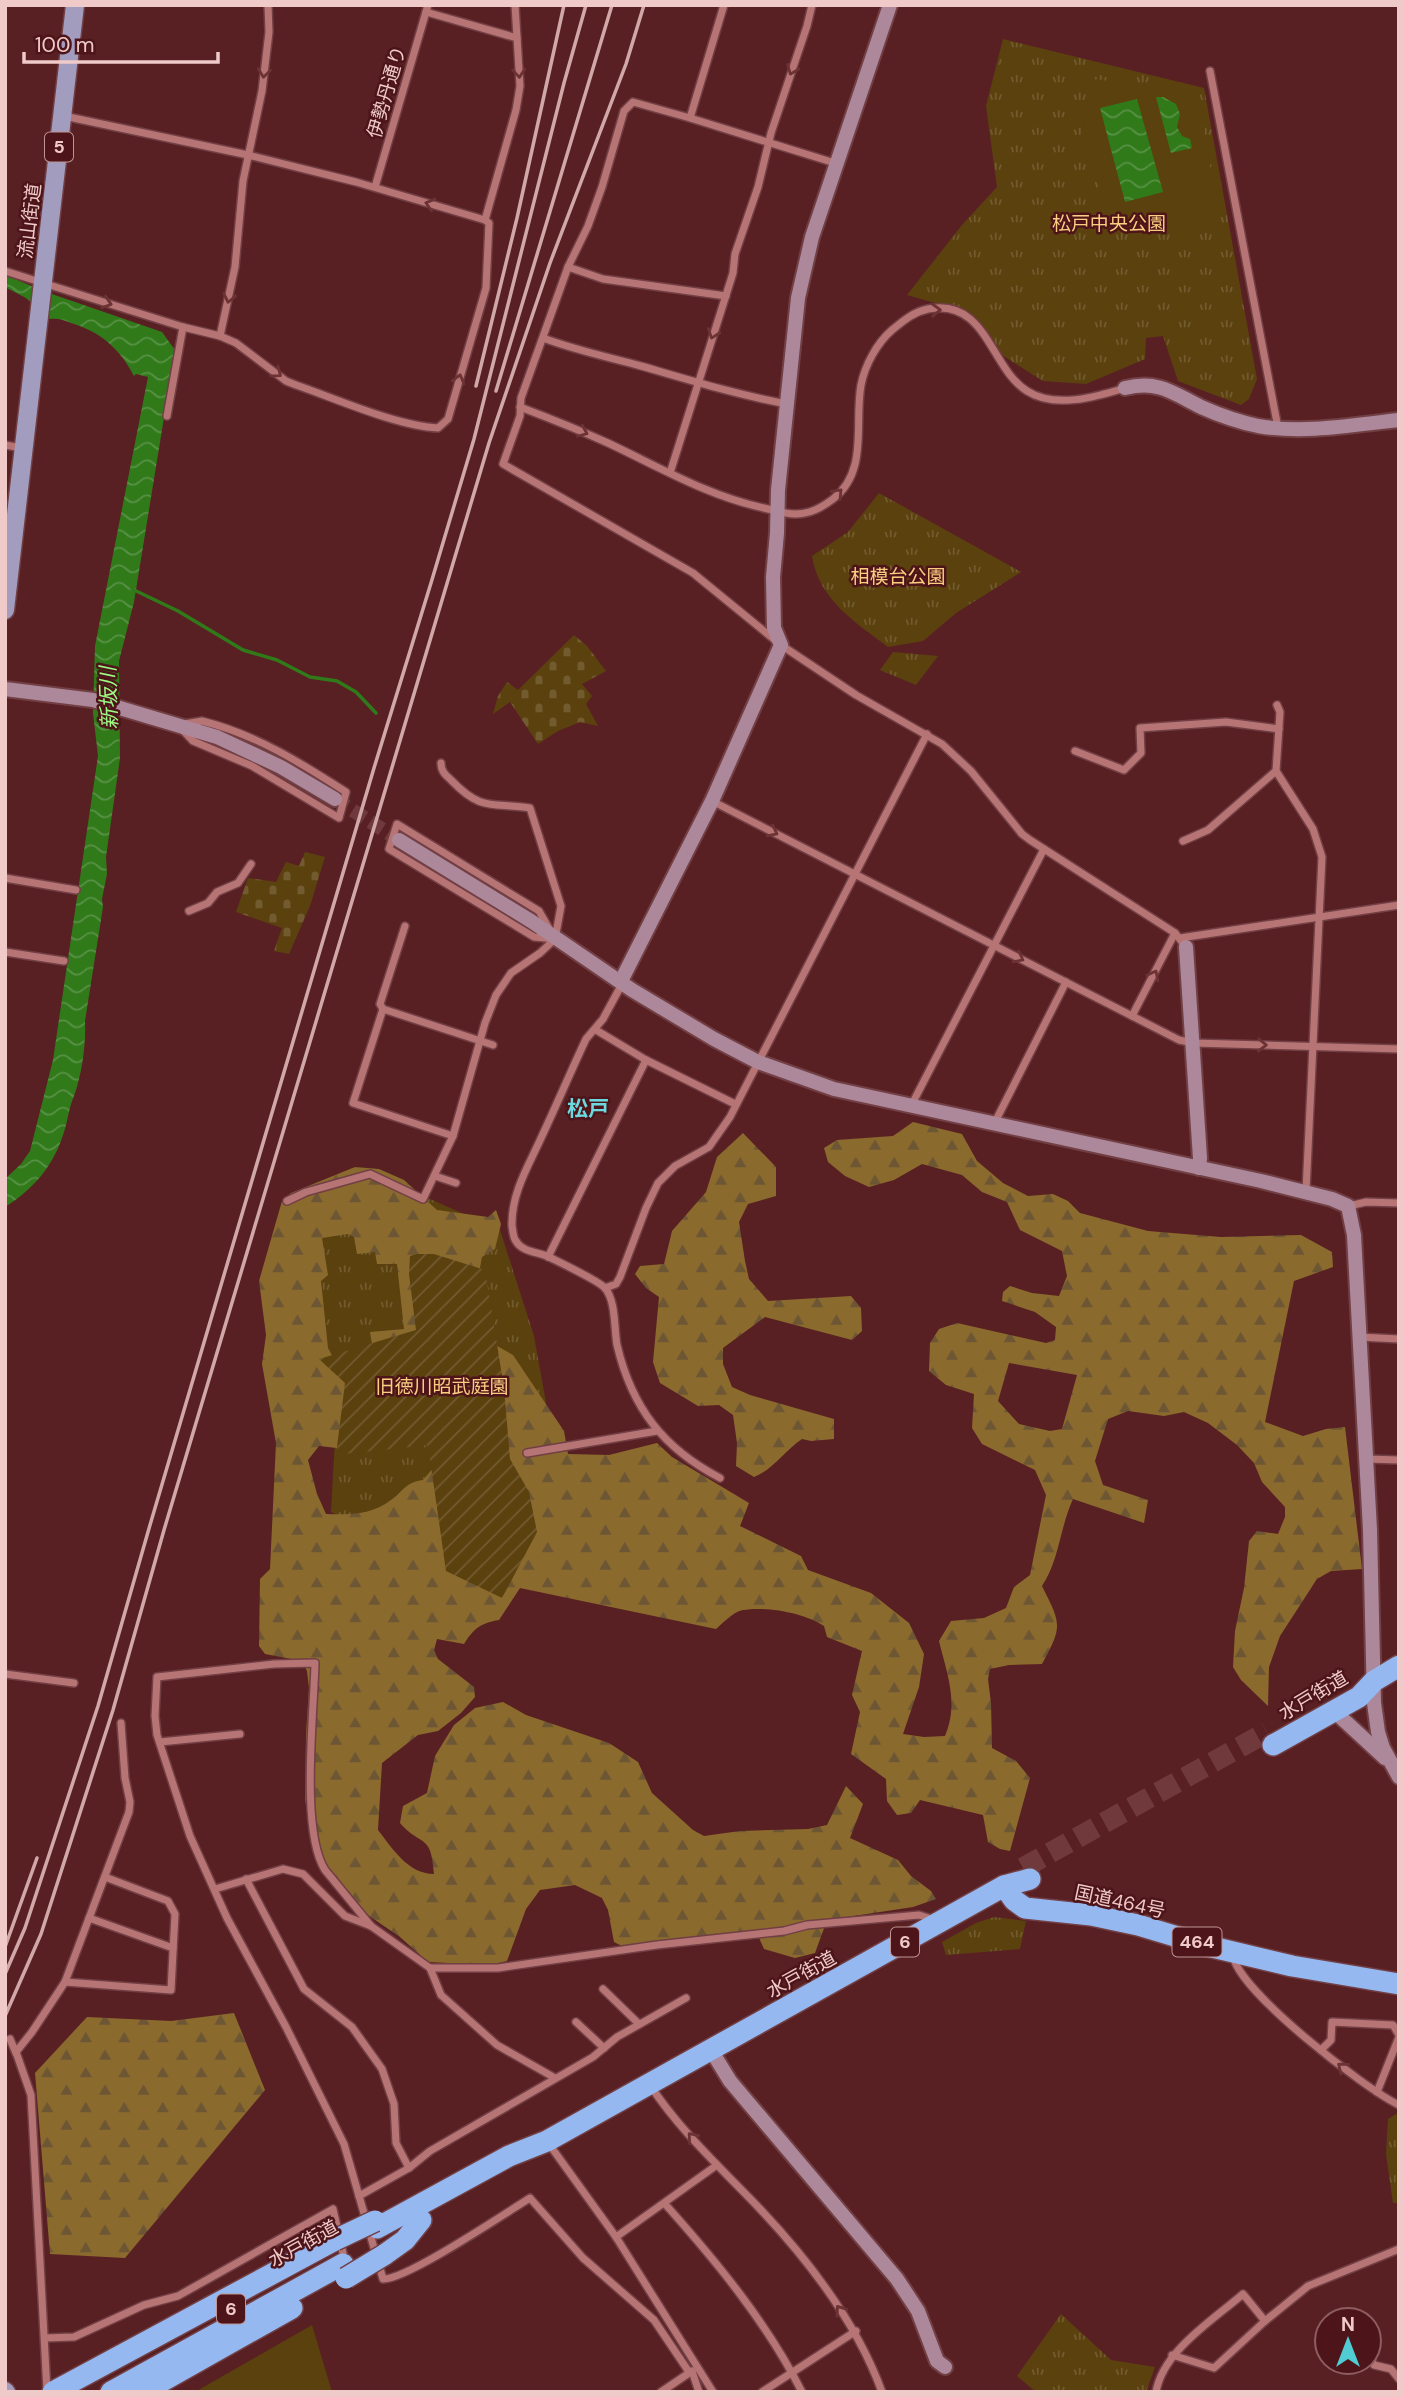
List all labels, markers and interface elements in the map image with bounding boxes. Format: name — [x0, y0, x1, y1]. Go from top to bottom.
scale bar — [24, 21, 219, 65]
text: 100 m — [35, 31, 95, 59]
street label: 伊勢丹通り — [361, 43, 412, 141]
one-way arrow — [786, 64, 800, 76]
one-way arrow — [256, 67, 271, 79]
one-way arrow — [512, 68, 527, 79]
road number: 5 — [45, 132, 73, 162]
street label: 流山街道 — [12, 182, 47, 260]
one-way arrow — [424, 197, 436, 212]
park label: 松戸中央公園 — [1052, 211, 1166, 236]
one-way arrow — [222, 292, 237, 304]
one-way arrow — [101, 295, 113, 309]
one-way arrow — [931, 303, 942, 318]
one-way arrow — [707, 328, 721, 340]
one-way arrow — [269, 365, 281, 378]
one-way arrow — [451, 373, 466, 385]
one-way arrow — [576, 424, 589, 438]
one-way arrow — [830, 488, 842, 501]
park label: 相模台公園 — [850, 564, 946, 589]
water label: 新坂川 — [94, 664, 124, 730]
one-way arrow — [766, 823, 778, 837]
one-way arrow — [1012, 949, 1024, 963]
one-way arrow — [1145, 970, 1159, 982]
one-way arrow — [1257, 1038, 1268, 1053]
district label: 松戸 — [567, 1095, 609, 1123]
park label: 旧徳川昭武庭園 — [375, 1374, 509, 1399]
street label: 水戸街道 — [1274, 1665, 1352, 1726]
street label: 国道464号 — [1072, 1880, 1167, 1923]
road number: 6 — [891, 1928, 919, 1956]
road number: 464 — [1172, 1928, 1222, 1956]
street label: 水戸街道 — [762, 1945, 841, 2004]
one-way arrow — [1338, 2062, 1350, 2075]
one-way arrow — [688, 2133, 700, 2146]
street label: 水戸街道 — [264, 2214, 343, 2273]
road number: 6 — [217, 2294, 245, 2323]
one-way arrow — [836, 2305, 848, 2318]
north arrow — [1313, 2306, 1383, 2376]
text: N — [1341, 2312, 1355, 2337]

